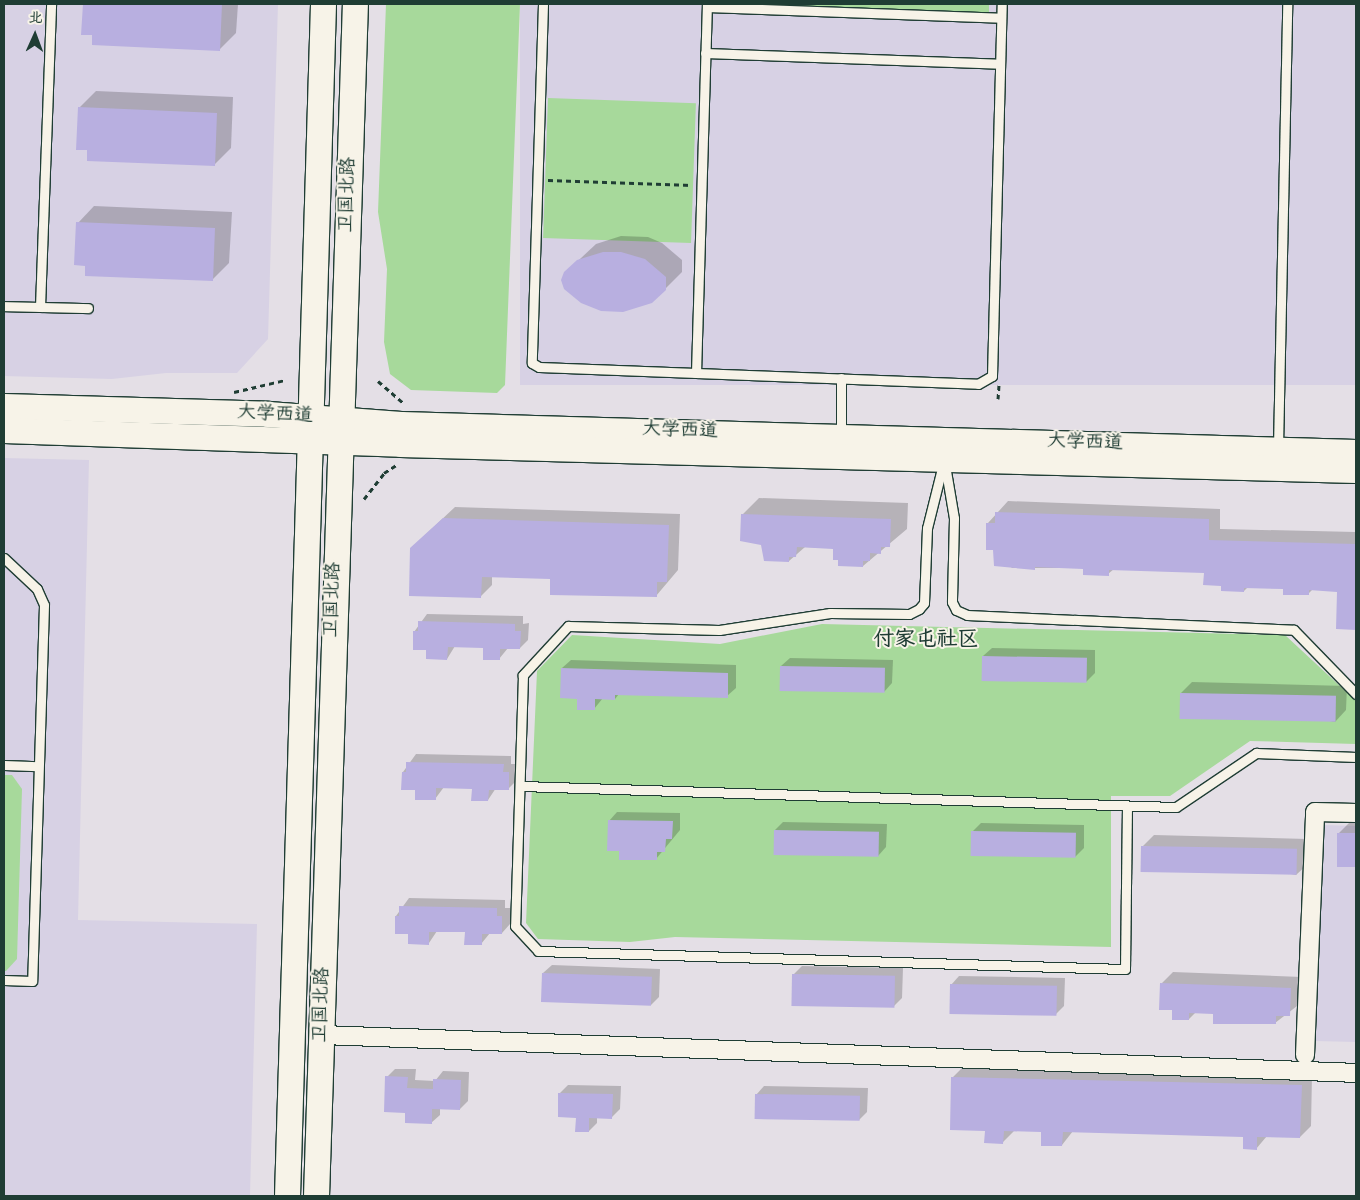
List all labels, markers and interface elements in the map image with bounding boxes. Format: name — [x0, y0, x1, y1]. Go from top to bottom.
north arrow — [10, 10, 60, 60]
text: 北 — [28, 11, 43, 28]
street label: 卫国北路 — [336, 157, 362, 233]
street label: 大学西道 — [236, 403, 314, 429]
street label: 大学西道 — [642, 419, 718, 445]
street label: 大学西道 — [1047, 431, 1123, 457]
street label: 卫国北路 — [321, 562, 347, 638]
district label: 付家屯社区 — [874, 629, 978, 655]
street label: 卫国北路 — [310, 967, 336, 1043]

